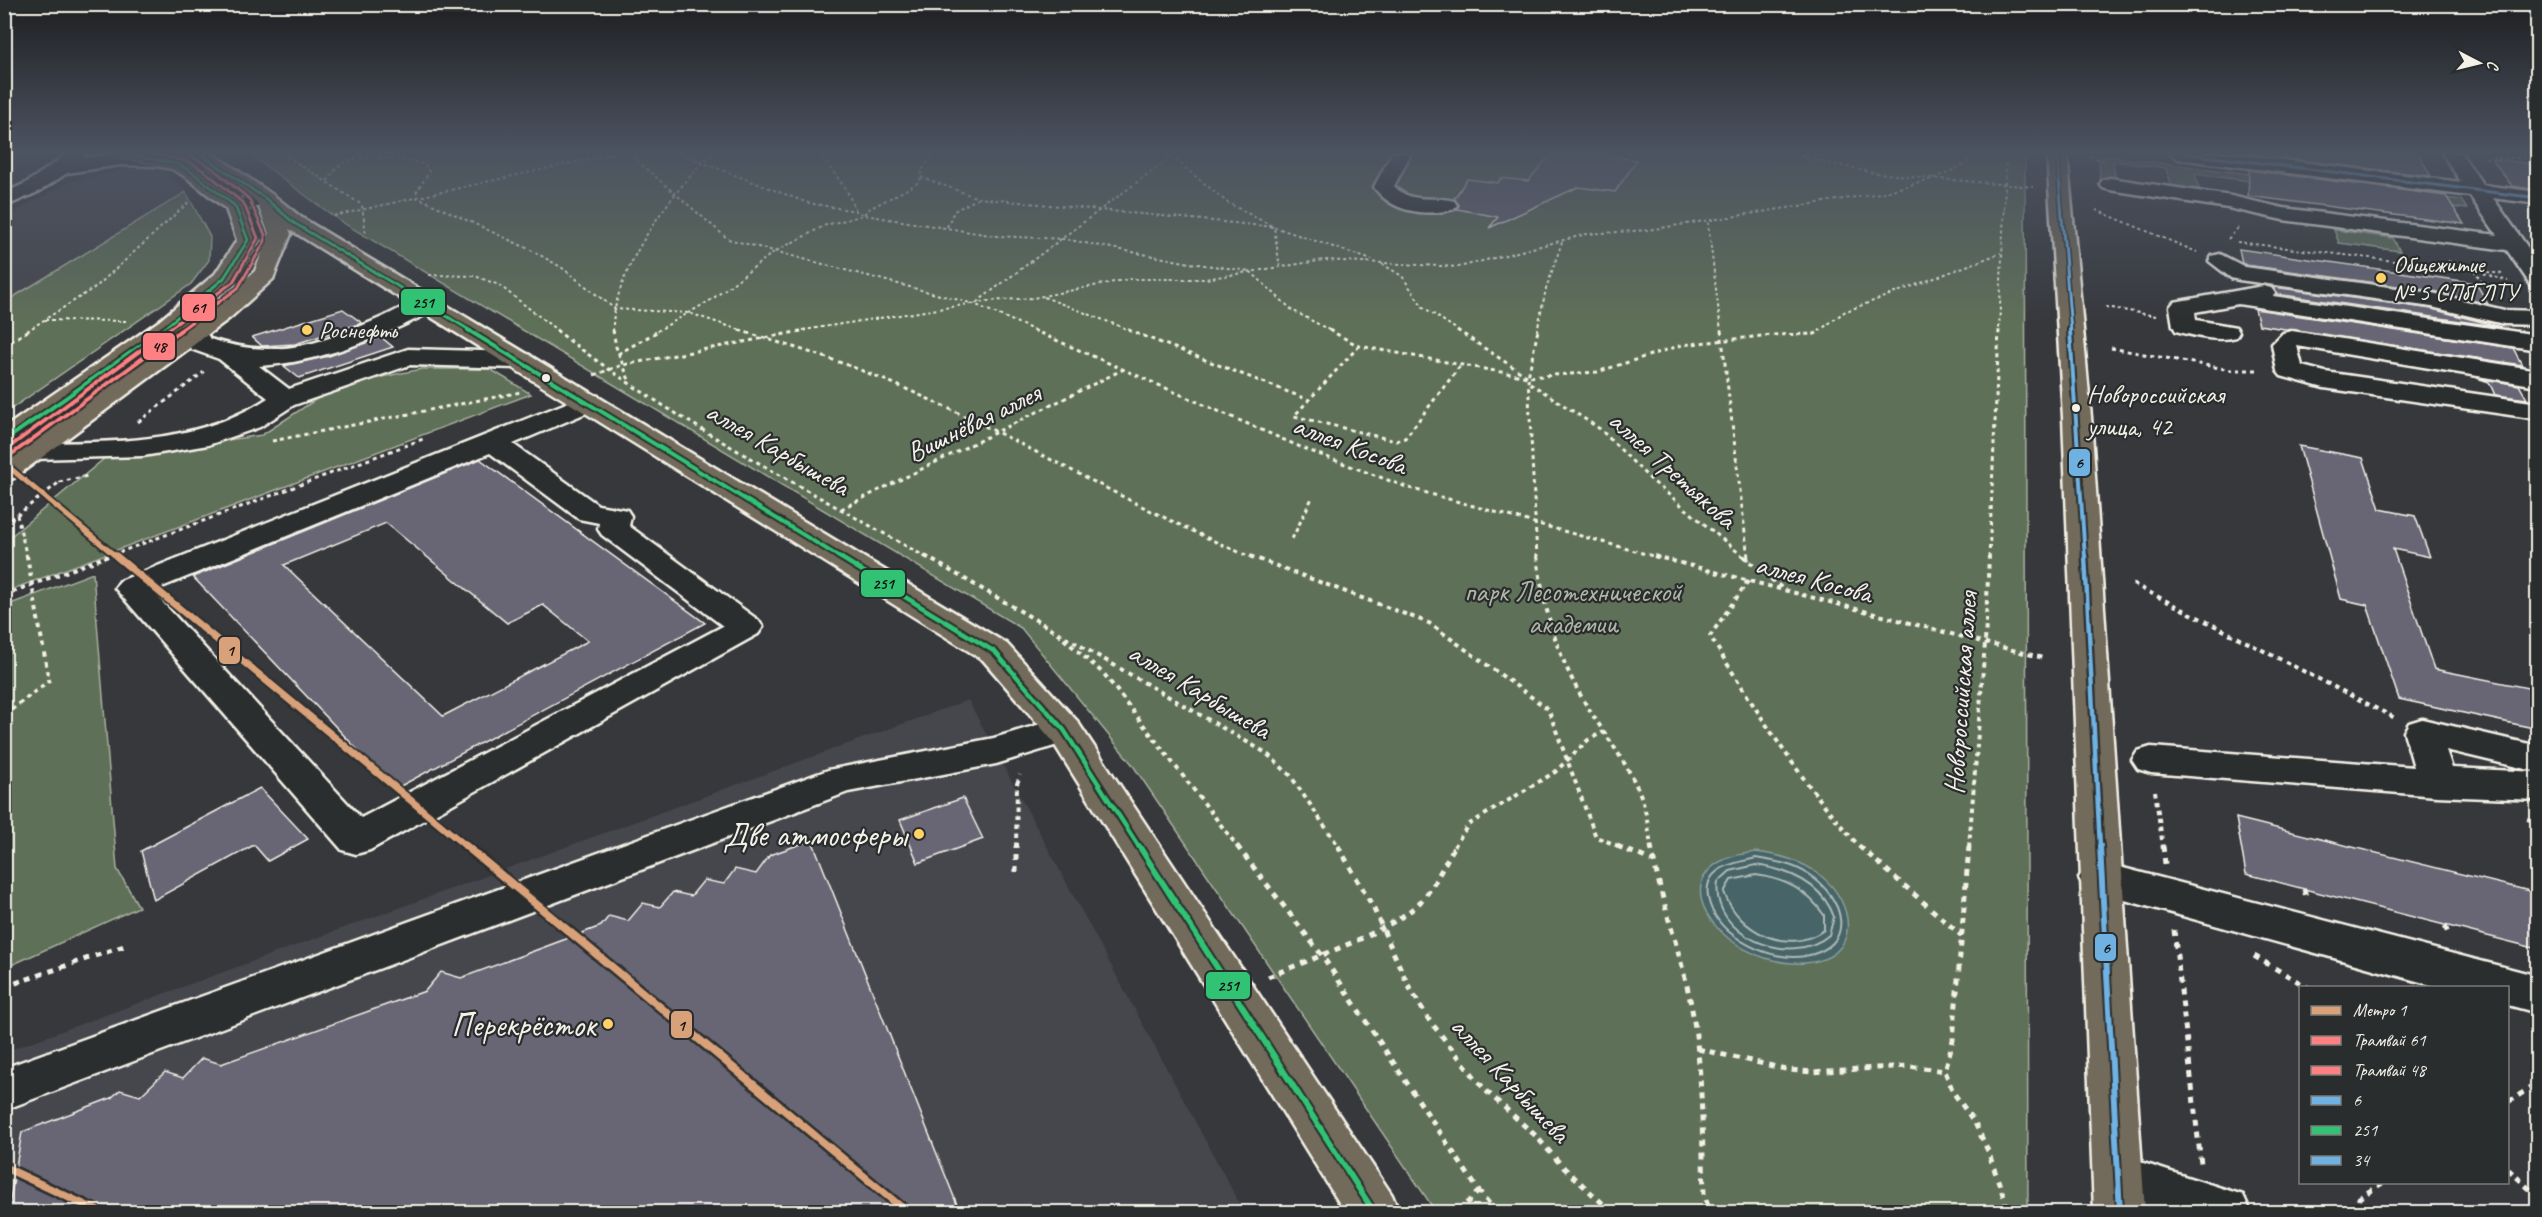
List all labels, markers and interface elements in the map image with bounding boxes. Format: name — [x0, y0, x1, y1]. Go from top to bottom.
north arrow — [2449, 33, 2509, 93]
text: С — [2482, 60, 2503, 72]
place label: Общежитие № 5 СПбГЛТУ — [2393, 249, 2522, 307]
marker: Общежитие № 5 СПбГЛТУ — [2374, 271, 2388, 285]
line badge: 251 — [400, 288, 446, 316]
line badge: 61 — [181, 293, 216, 322]
text: 251 — [412, 293, 435, 313]
text: 61 — [191, 298, 207, 318]
place label: Роснефть — [319, 315, 398, 345]
marker: Роснефть — [300, 323, 314, 337]
line badge: 48 — [142, 332, 176, 361]
text: 48 — [152, 337, 168, 357]
unlabelled marker — [540, 372, 552, 384]
street label: Вишнёвая аллея — [901, 374, 1048, 470]
place label: Новороссийская улица, 42 — [2085, 378, 2226, 443]
street label: аллея Карбышева — [700, 393, 857, 504]
marker: Новороссийская улица, 42 — [2070, 402, 2082, 414]
street label: аллея Третьякова — [1601, 403, 1745, 537]
street label: аллея Косова — [1288, 407, 1414, 483]
line badge: 6 — [2068, 448, 2091, 477]
text: 6 — [2075, 453, 2084, 473]
street label: аллея Косова — [1752, 546, 1879, 611]
line badge: 251 — [860, 569, 906, 598]
text: 251 — [872, 574, 895, 594]
park label: парк Лесотехнической академии — [1464, 574, 1683, 641]
street label: Новороссийская аллея — [1936, 588, 1985, 795]
street label: аллея Карбышева — [1122, 634, 1279, 748]
line badge: 1 — [218, 636, 241, 665]
text: 1 — [226, 641, 235, 661]
place label: Две атмосферы — [723, 814, 910, 856]
marker: Две атмосферы — [912, 827, 926, 841]
line badge: 6 — [2094, 933, 2117, 962]
text: 6 — [2102, 938, 2111, 958]
line badge: 251 — [1205, 971, 1251, 1000]
text: 251 — [1217, 976, 1240, 996]
legend — [2299, 986, 2509, 1184]
text: Метро 1 — [2353, 999, 2407, 1021]
place label: Перекрёсток — [451, 1004, 598, 1046]
street label: аллея Карбышева — [1443, 1009, 1579, 1151]
line badge: 1 — [670, 1010, 693, 1039]
text: 1 — [677, 1016, 686, 1036]
marker: Перекрёсток — [601, 1017, 615, 1031]
text: Трамвай 61 — [2353, 1029, 2427, 1051]
text: Трамвай 48 — [2353, 1059, 2428, 1081]
text: 6 — [2353, 1089, 2362, 1111]
text: 251 — [2353, 1119, 2378, 1141]
text: 34 — [2353, 1149, 2371, 1171]

